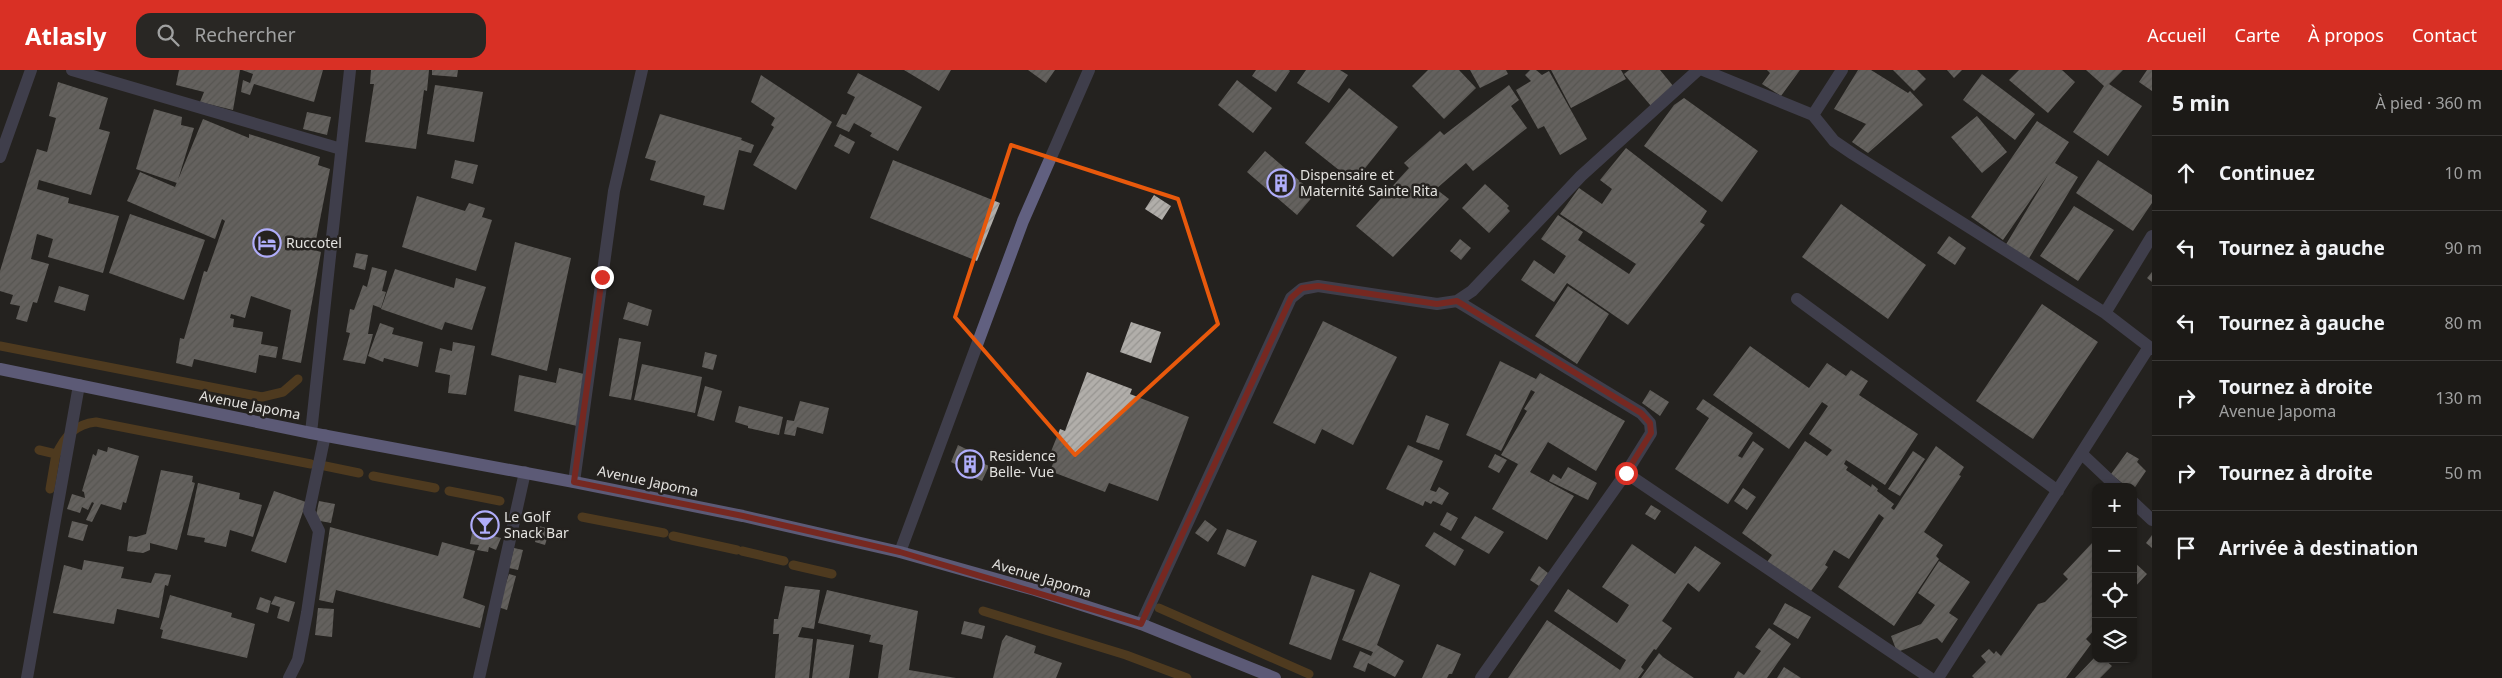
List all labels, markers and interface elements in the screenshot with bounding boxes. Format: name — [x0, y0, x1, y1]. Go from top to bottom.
search box — [136, 13, 486, 58]
text: Atlasly — [25, 19, 106, 52]
icon: search — [154, 21, 182, 49]
text: Rechercher — [194, 22, 295, 48]
text: Accueil — [2147, 23, 2207, 47]
text: Carte — [2235, 23, 2280, 47]
text: À propos — [2308, 23, 2384, 47]
text: Contact — [2412, 23, 2477, 47]
text: 5 min — [2172, 89, 2230, 117]
text: À pied · 360 m — [2376, 92, 2482, 114]
icon: ahead — [2172, 159, 2200, 187]
text: Continuez — [2219, 160, 2315, 186]
text: 10 m — [2445, 162, 2482, 184]
place label: Dispensaire et Maternité Sainte Rita — [1300, 165, 1438, 200]
building icon: Dispensaire et Maternité Sainte Rita — [1266, 168, 1296, 198]
hotel icon: Ruccotel — [252, 228, 282, 258]
place label: Ruccotel — [286, 233, 342, 252]
icon: left — [2172, 234, 2200, 262]
text: Tournez à gauche — [2219, 235, 2385, 261]
text: 90 m — [2445, 237, 2482, 259]
route end — [591, 266, 614, 289]
icon: left — [2172, 309, 2200, 337]
text: Tournez à gauche — [2219, 310, 2385, 336]
text: 80 m — [2445, 312, 2482, 334]
text: Tournez à droite — [2219, 374, 2373, 400]
icon: right — [2172, 384, 2200, 412]
street label: Avenue Japoma — [198, 385, 302, 424]
text: 130 m — [2435, 387, 2482, 409]
text: Avenue Japoma — [2219, 400, 2336, 422]
place label: Residence Belle- Vue — [989, 446, 1056, 481]
building icon: Residence Belle- Vue — [955, 449, 985, 479]
icon: right — [2172, 459, 2200, 487]
text: Tournez à droite — [2219, 460, 2373, 486]
street label: Avenue Japoma — [596, 461, 700, 500]
route start — [1615, 462, 1638, 485]
text: 50 m — [2445, 462, 2482, 484]
map controls — [2092, 483, 2137, 663]
button: + — [2092, 483, 2137, 528]
place label: Le Golf Snack Bar — [504, 507, 569, 542]
bar icon: Le Golf Snack Bar — [470, 510, 500, 540]
button: − — [2092, 528, 2137, 573]
icon: arrive — [2172, 534, 2200, 562]
text: Arrivée à destination — [2219, 535, 2418, 561]
street label: Avenue Japoma — [990, 553, 1094, 602]
button: locate — [2092, 573, 2137, 618]
button: layers — [2092, 618, 2137, 663]

